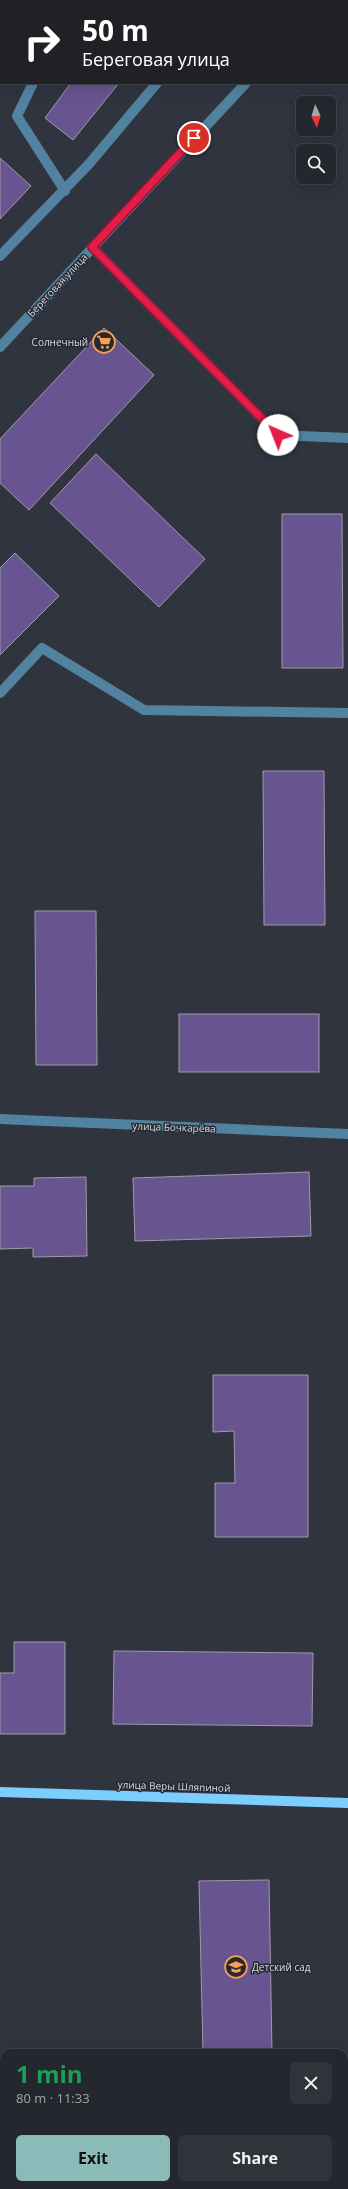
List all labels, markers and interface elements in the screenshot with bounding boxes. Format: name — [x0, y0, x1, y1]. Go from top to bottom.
text: 50 m — [82, 11, 149, 49]
icon: right — [16, 16, 68, 68]
text: Береговая улица — [82, 47, 230, 71]
north arrow — [296, 96, 336, 136]
map controls — [296, 96, 336, 184]
pin — [177, 121, 211, 155]
icon: arrive — [183, 127, 205, 149]
button: search — [296, 144, 336, 184]
street label: Береговая улица — [24, 250, 90, 320]
supermarket icon: Солнечный — [91, 329, 117, 355]
place label: Солнечный — [32, 335, 88, 349]
position arrow — [257, 414, 299, 456]
street label: улица Бочкарёва — [132, 1119, 216, 1135]
street label: улица Веры Шляпиной — [117, 1777, 231, 1795]
school or university icon: Детский сад — [223, 1954, 249, 1980]
place label: Детский сад — [252, 1960, 311, 1974]
text: 1 min — [16, 2057, 83, 2090]
button: close — [290, 2062, 332, 2104]
text: 80 m · 11:33 — [16, 2089, 90, 2107]
button: Exit — [16, 2135, 170, 2181]
button: Share — [178, 2135, 332, 2181]

